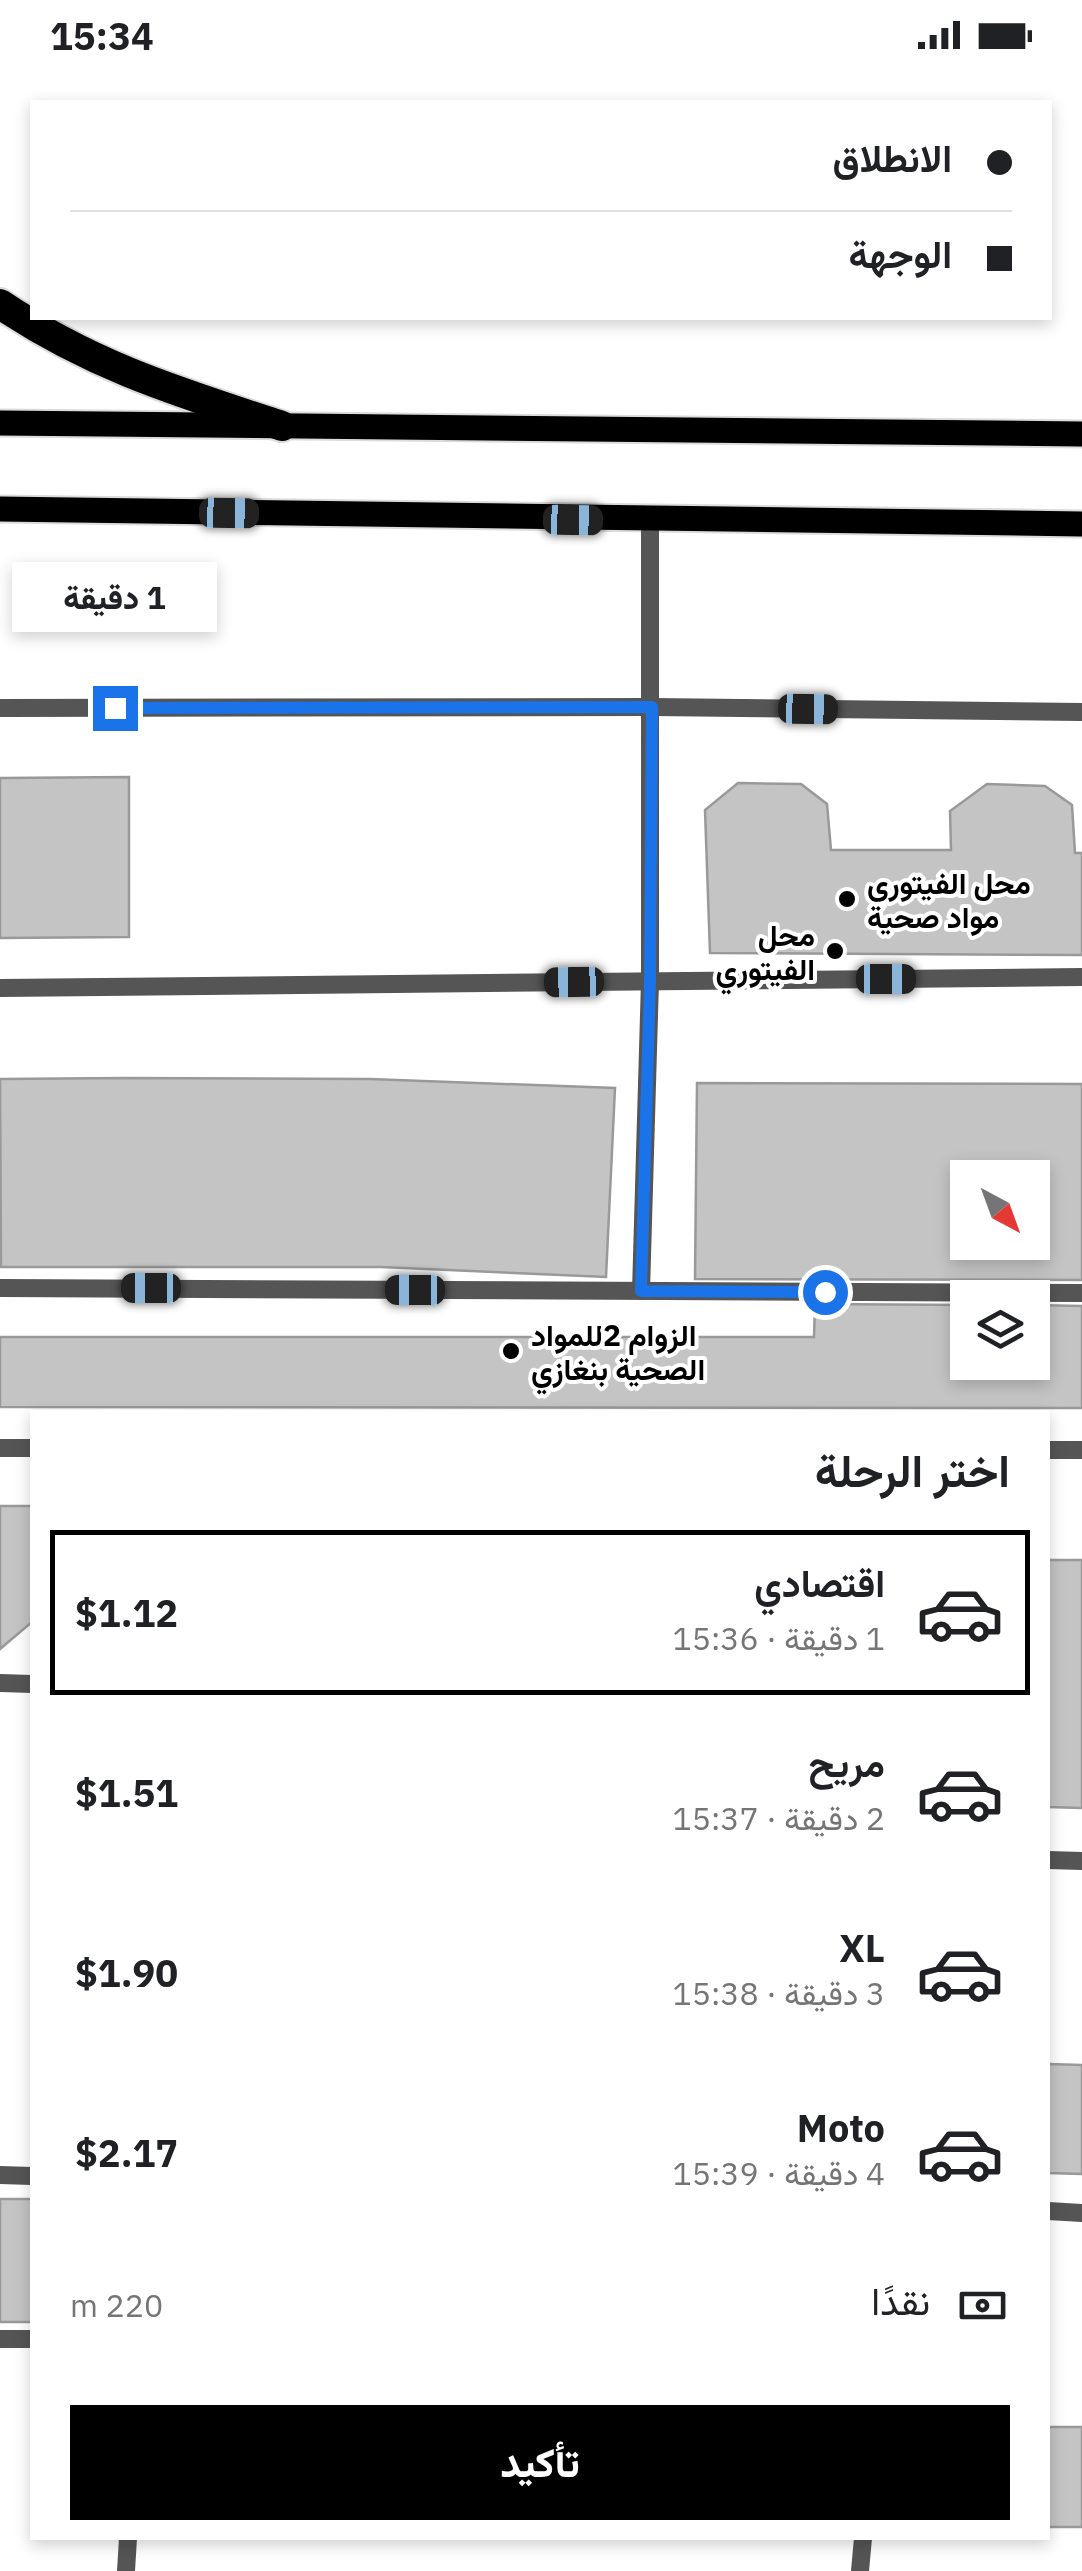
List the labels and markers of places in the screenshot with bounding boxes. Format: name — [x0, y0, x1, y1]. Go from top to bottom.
place label: محل الفيتوري مواد صحية — [867, 863, 1031, 936]
marker: محل الفيتوري مواد صحية — [836, 888, 858, 910]
place label: محل الفيتوري — [716, 915, 815, 995]
marker: محل الفيتوري — [824, 940, 846, 962]
place label: الزوام 2للمواد الصحية بنغازي — [531, 1315, 705, 1395]
marker: الزوام 2للمواد الصحية بنغازي — [500, 1340, 522, 1362]

